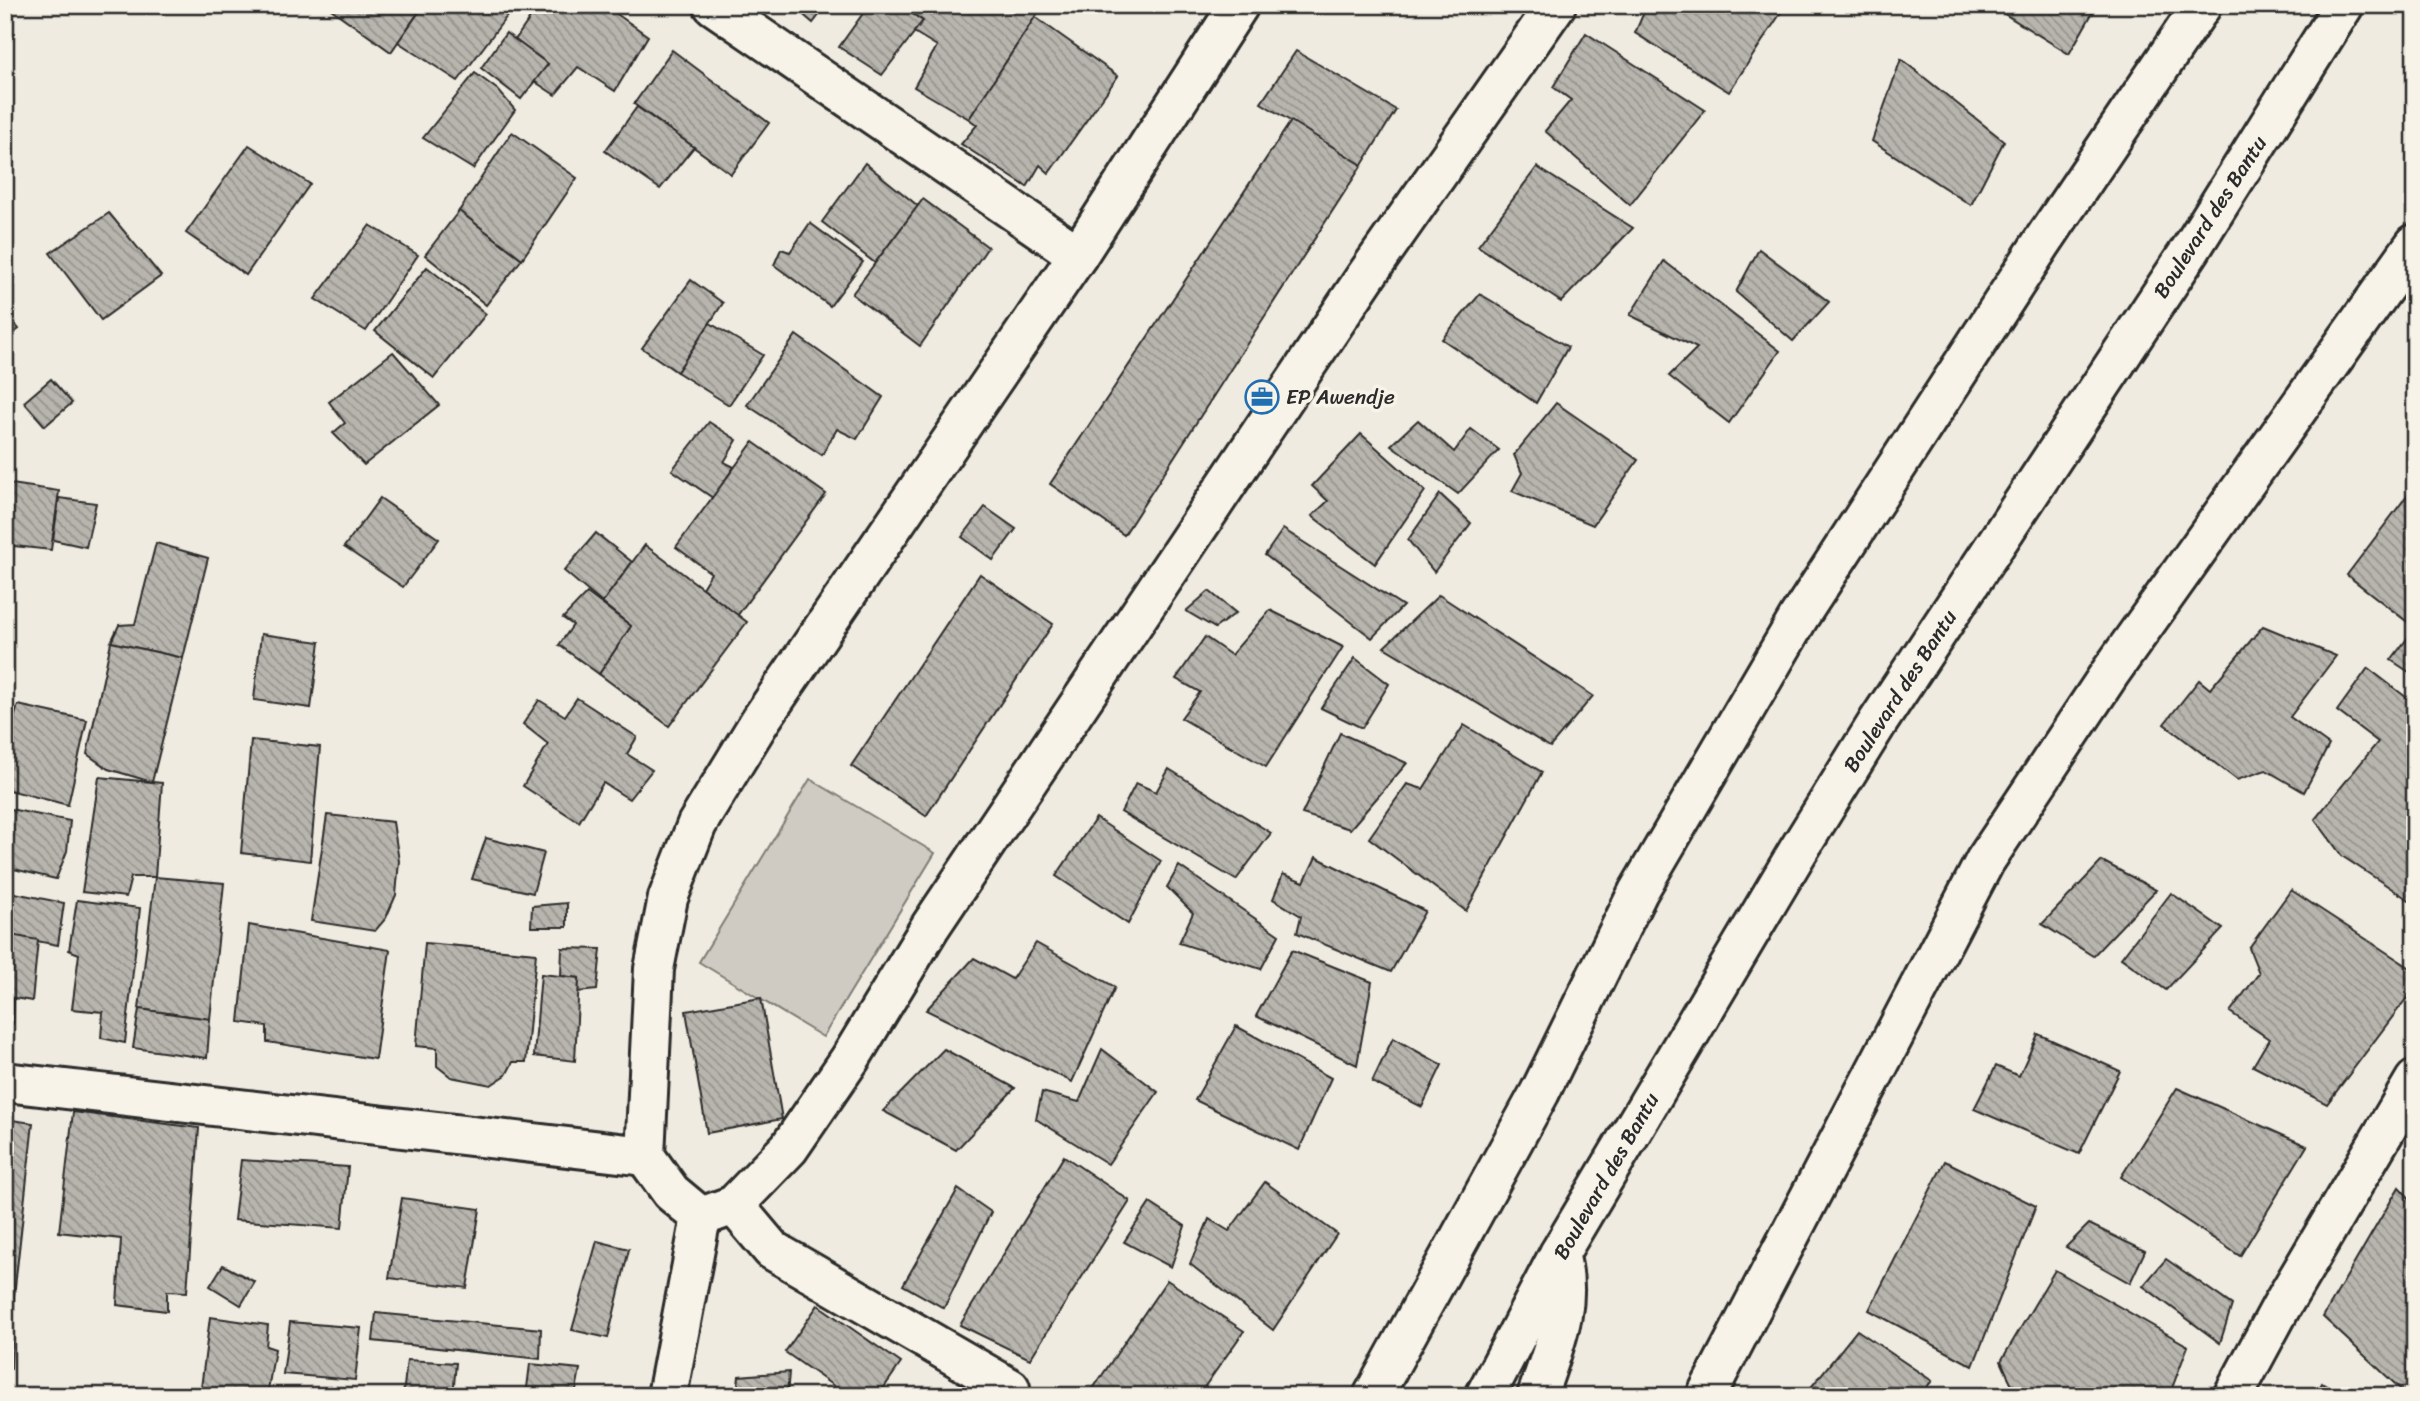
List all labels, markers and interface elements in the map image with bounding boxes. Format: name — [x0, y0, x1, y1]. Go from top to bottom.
street label: Boulevard des Bantu — [2143, 127, 2278, 306]
office icon: EP Awendje — [1243, 378, 1281, 416]
place label: EP Awendje — [1286, 378, 1395, 416]
street label: Boulevard des Bantu — [1833, 601, 1968, 780]
street label: Boulevard des Bantu — [1542, 1084, 1670, 1267]

